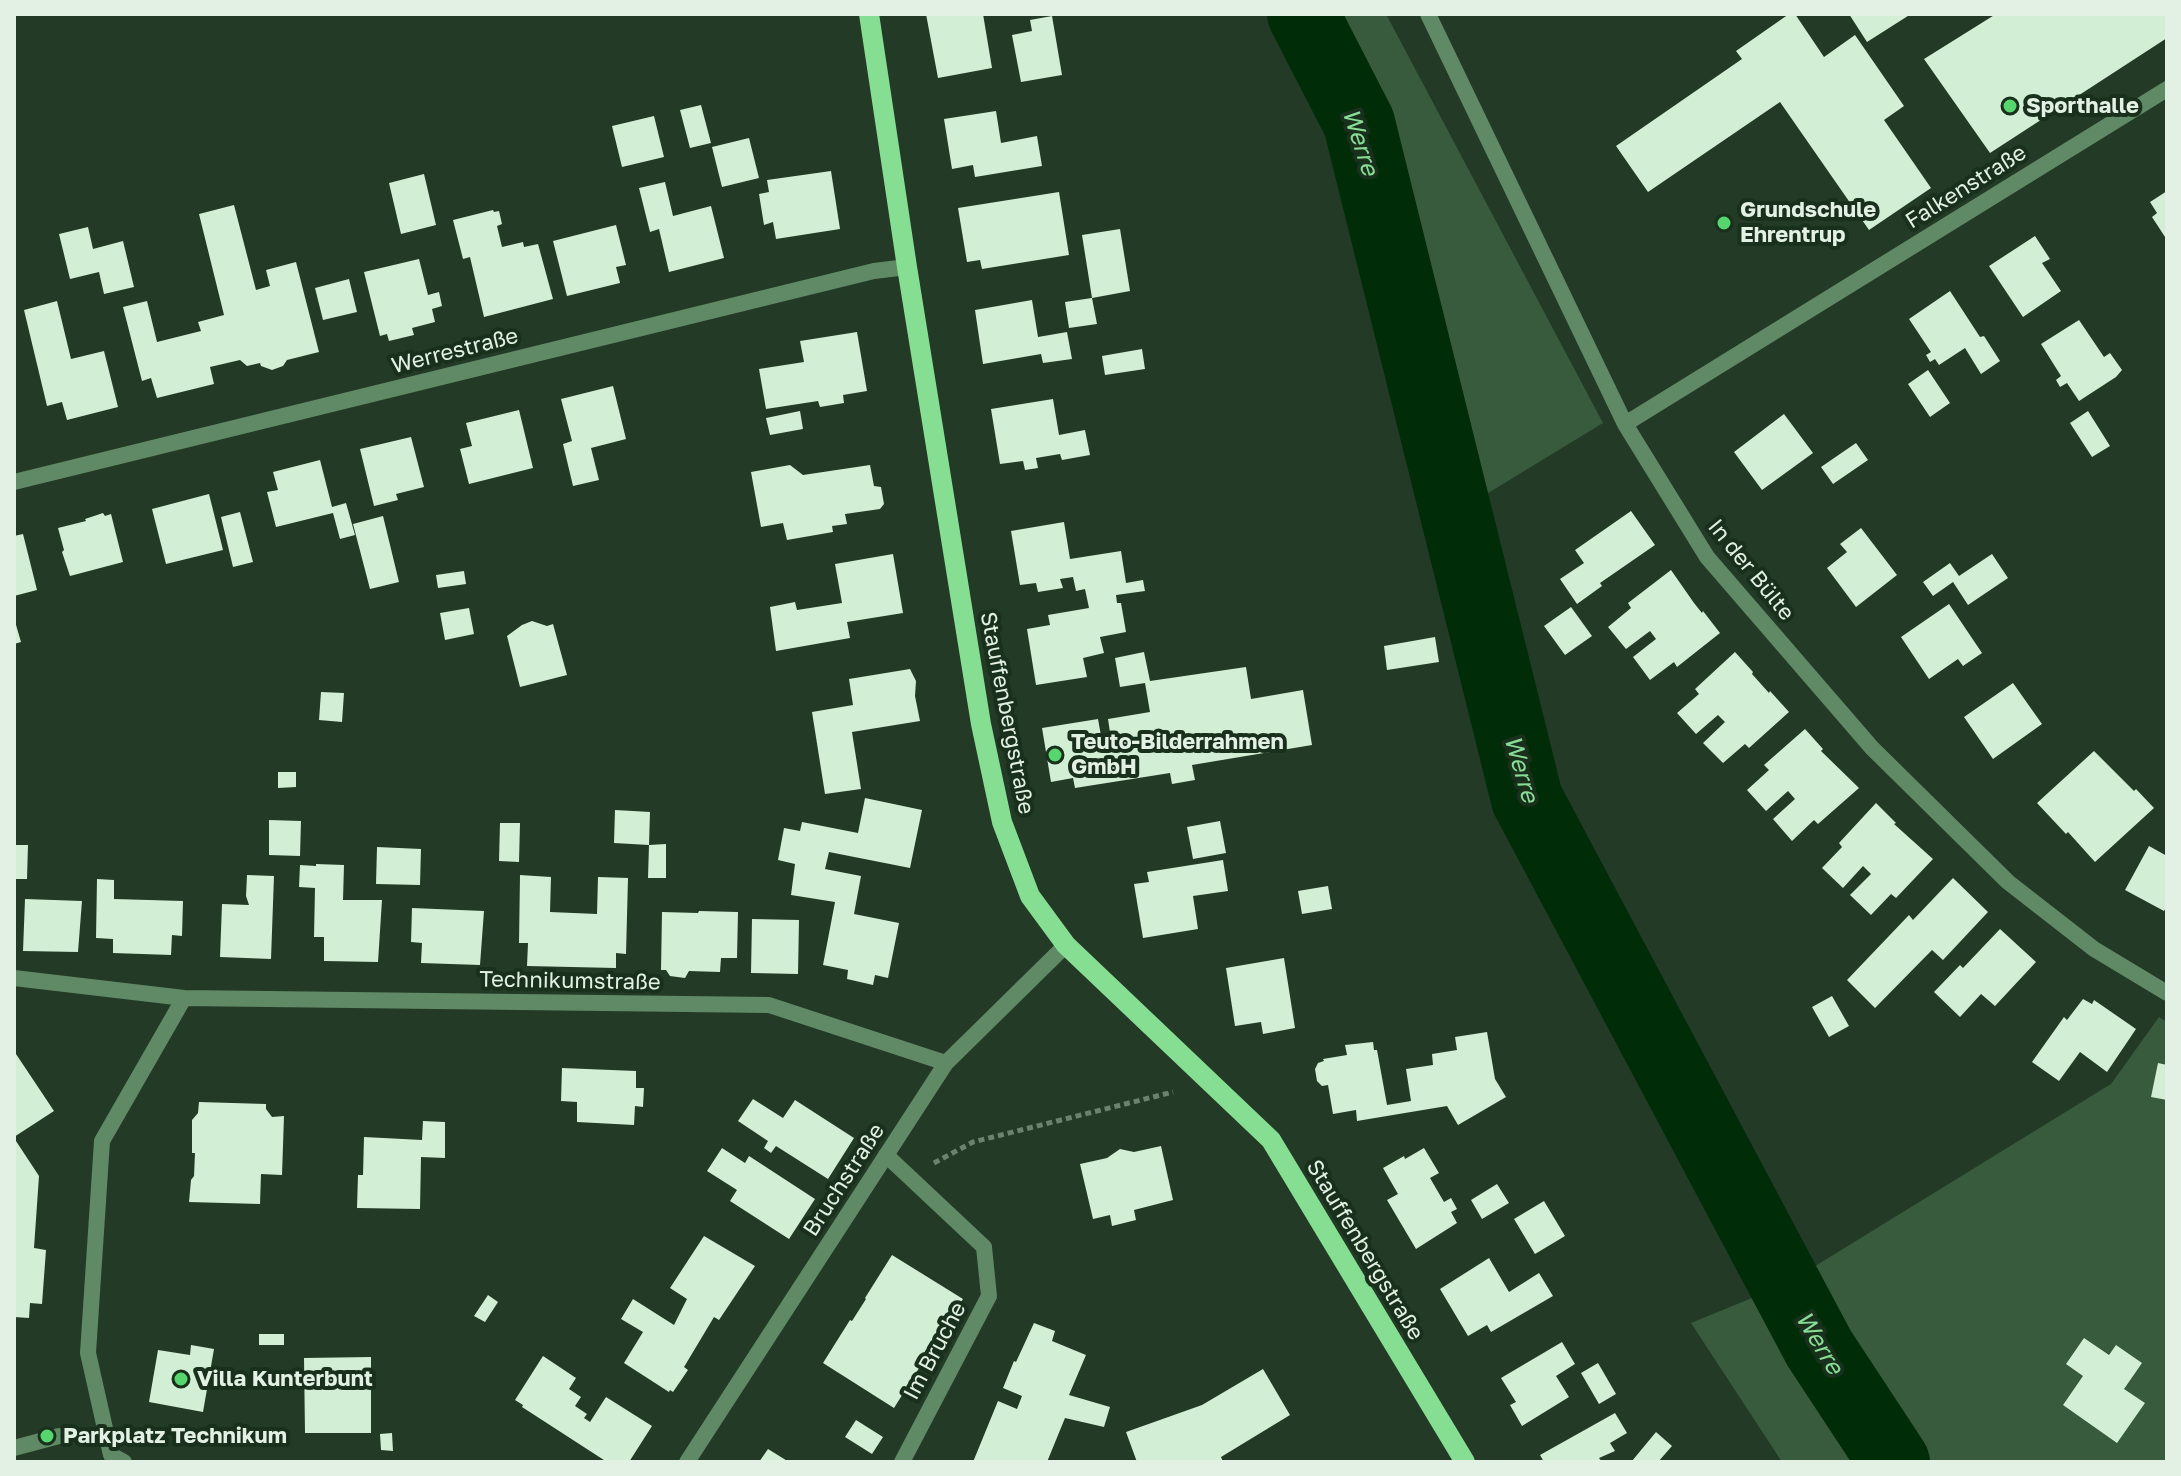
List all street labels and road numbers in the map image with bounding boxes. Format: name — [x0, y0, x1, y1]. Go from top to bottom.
street label: Falkenstraße — [1901, 139, 2031, 235]
street label: Werrestraße — [389, 323, 521, 379]
street label: In der Bülte — [1702, 514, 1800, 626]
street label: Stauffenbergstraße — [974, 610, 1040, 816]
street label: Technikumstraße — [479, 966, 661, 996]
street label: Bruchstraße — [798, 1119, 890, 1241]
street label: Stauffenbergstraße — [1301, 1155, 1429, 1345]
street label: Im Bruche — [898, 1298, 972, 1404]

